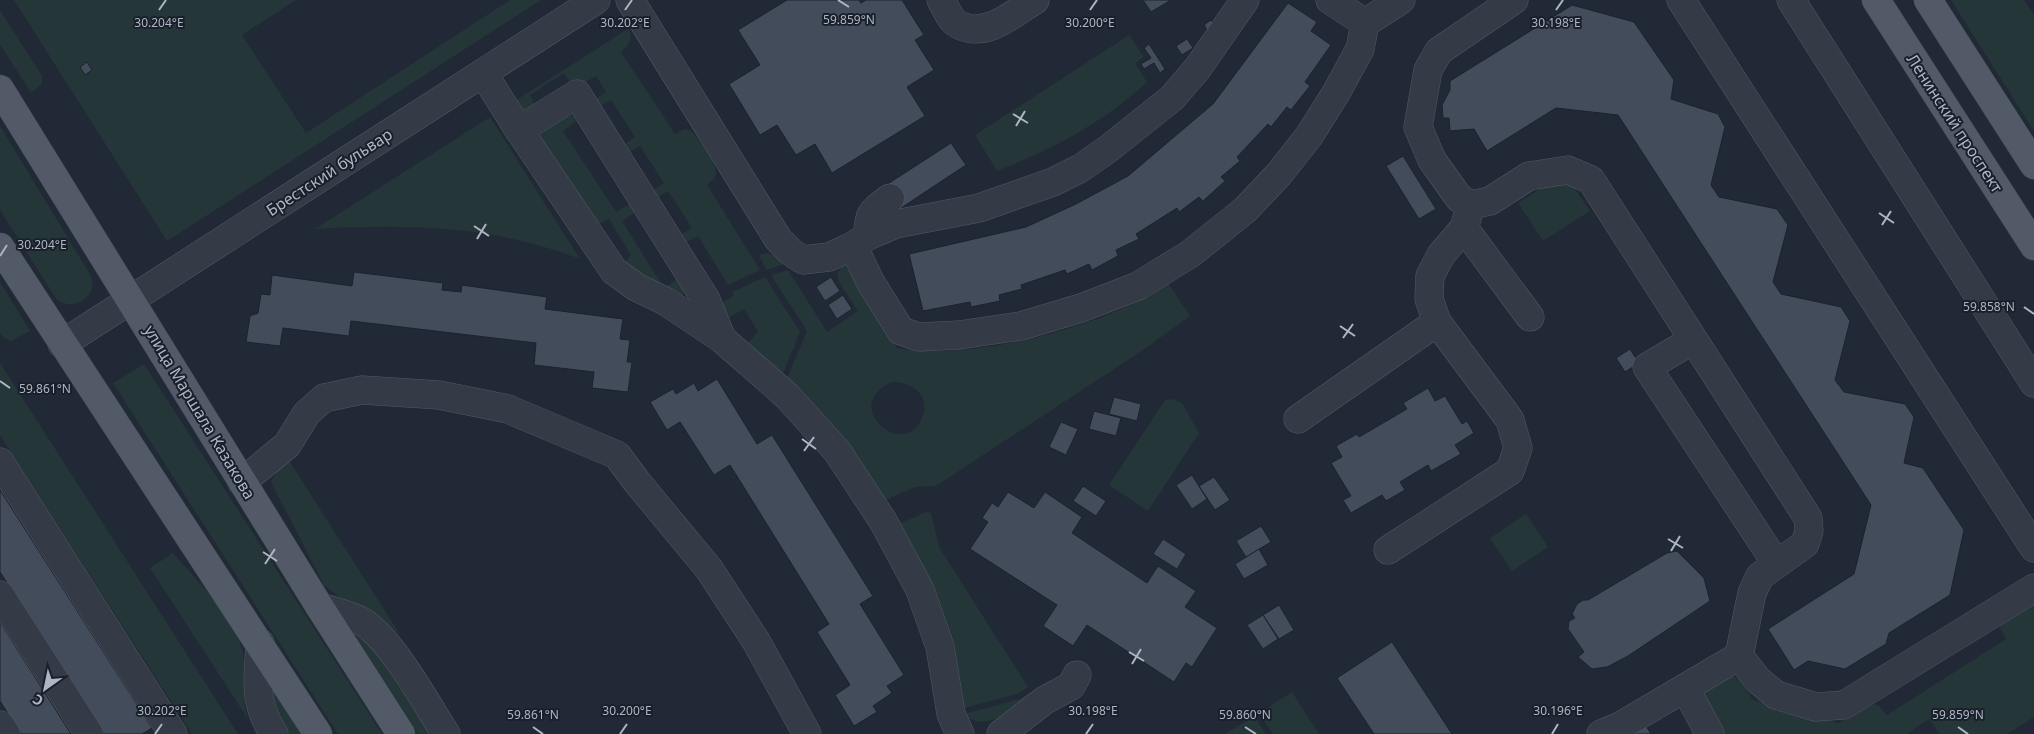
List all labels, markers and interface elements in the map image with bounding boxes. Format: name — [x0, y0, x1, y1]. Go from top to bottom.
text: 59.859°N — [823, 11, 875, 28]
text: 30.204°E — [134, 14, 184, 31]
text: 30.202°E — [600, 14, 650, 31]
text: 30.200°E — [1065, 14, 1115, 31]
text: 30.198°E — [1531, 14, 1581, 31]
street label: Ленинский проспект — [1902, 49, 2008, 197]
street label: Брестский бульвар — [262, 123, 396, 221]
text: 30.204°E — [17, 236, 67, 253]
text: 59.858°N — [1963, 298, 2015, 315]
street label: улица Маршала Казакова — [139, 321, 261, 503]
text: 59.861°N — [19, 380, 71, 397]
north arrow — [20, 664, 70, 714]
text: С — [29, 690, 47, 711]
text: 30.202°E — [137, 702, 187, 719]
text: 30.200°E — [602, 702, 652, 719]
text: 30.198°E — [1068, 702, 1118, 719]
text: 30.196°E — [1533, 702, 1583, 719]
text: 59.861°N — [507, 706, 559, 723]
text: 59.860°N — [1219, 706, 1271, 723]
text: 59.859°N — [1932, 706, 1984, 723]

